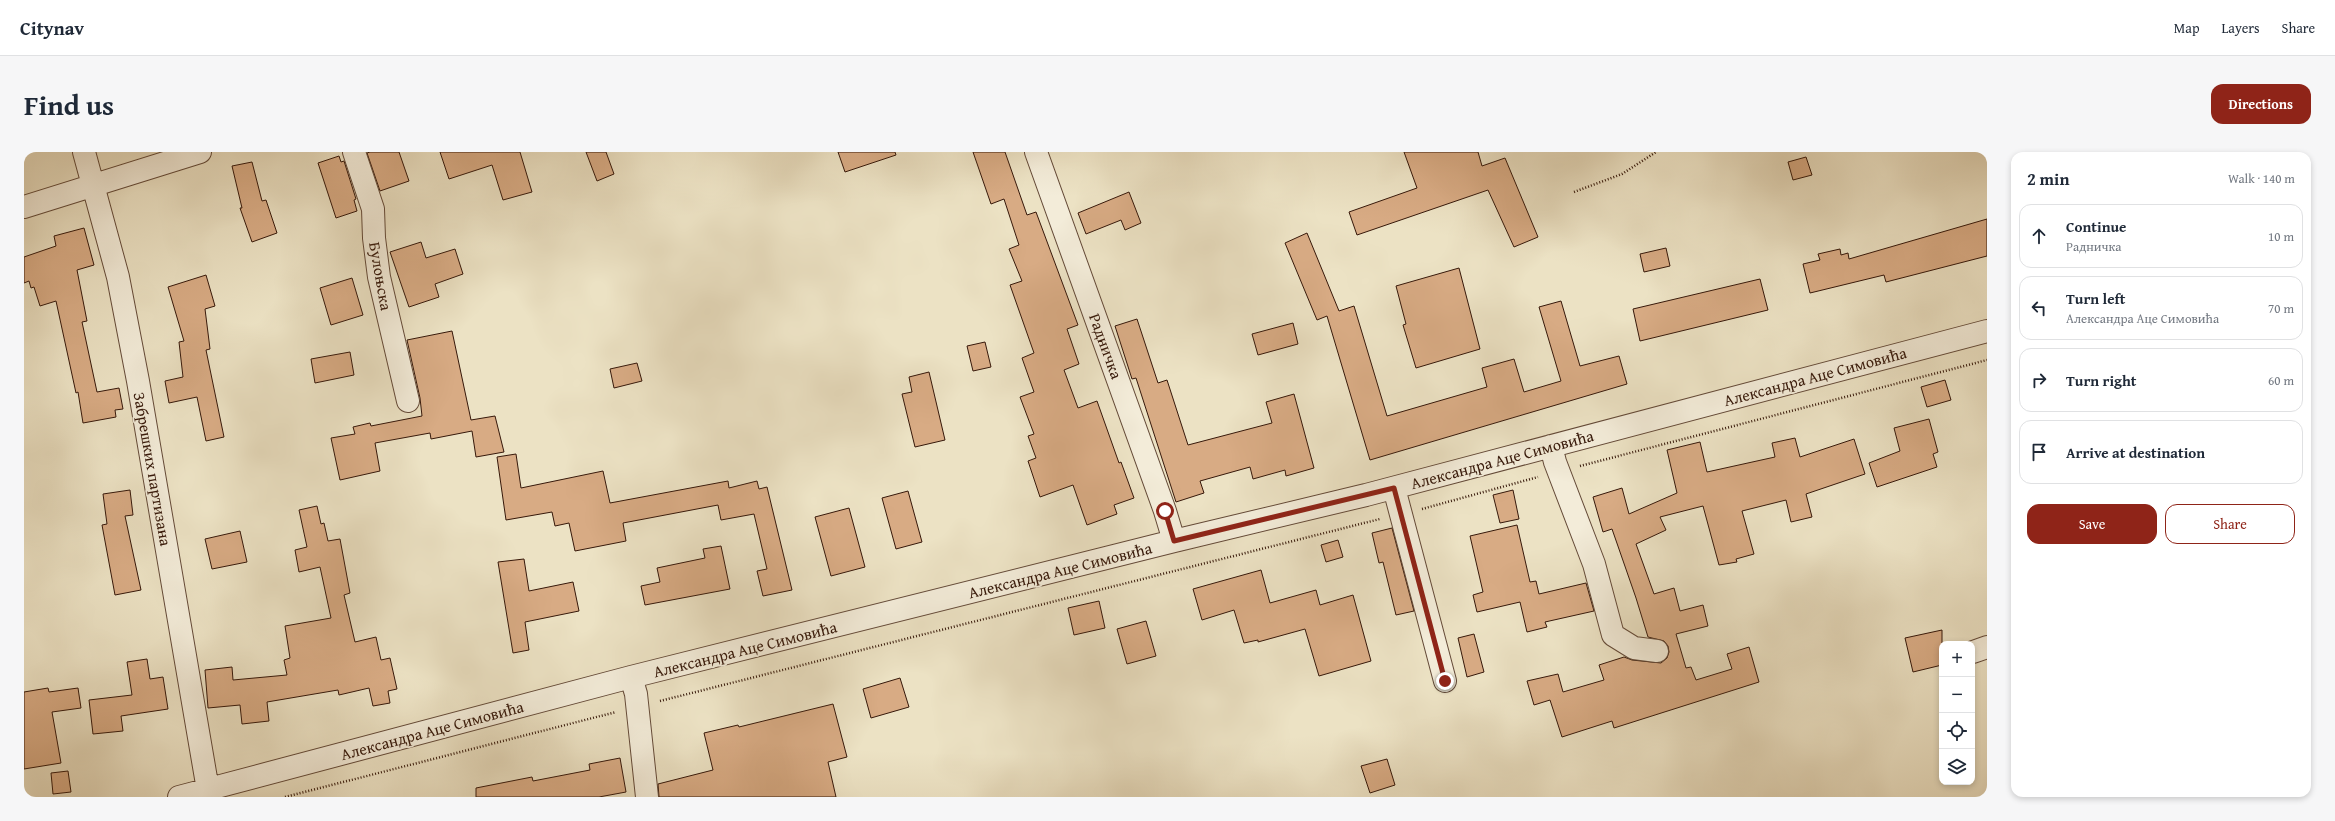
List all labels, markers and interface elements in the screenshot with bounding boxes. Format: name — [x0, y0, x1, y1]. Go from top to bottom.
text: Citynav — [20, 14, 84, 42]
text: Map — [2174, 18, 2200, 38]
text: Layers — [2222, 18, 2260, 38]
text: Share — [2282, 18, 2315, 38]
text: Find us — [24, 84, 114, 125]
button: Directions — [2211, 84, 2311, 124]
text: 2 min — [2027, 166, 2069, 191]
text: Walk · 140 m — [2228, 169, 2295, 188]
text: Continue — [2066, 216, 2127, 237]
icon: ahead — [2028, 225, 2050, 247]
text: 10 m — [2268, 227, 2294, 246]
text: Радничка — [2066, 237, 2121, 256]
street label: Булоњска — [363, 240, 399, 313]
text: Turn left — [2066, 288, 2125, 309]
icon: left — [2028, 297, 2050, 319]
text: 70 m — [2268, 299, 2294, 318]
text: Александра Аце Симовића — [2066, 309, 2219, 328]
street label: Радничка — [1083, 310, 1129, 383]
street label: Александра Аце Симовића — [1721, 340, 1909, 412]
icon: right — [2028, 369, 2050, 391]
text: Turn right — [2066, 370, 2137, 391]
text: 60 m — [2268, 371, 2294, 390]
street label: Забрешких партизана — [128, 390, 178, 548]
street label: Александра Аце Симовића — [1408, 423, 1596, 495]
icon: arrive — [2028, 441, 2050, 463]
text: Arrive at destination — [2066, 442, 2205, 463]
route start — [1156, 502, 1174, 520]
button: Save — [2027, 504, 2157, 544]
button: Share — [2165, 504, 2295, 544]
street label: Александра Аце Симовића — [966, 535, 1155, 604]
street label: Александра Аце Симовића — [651, 614, 840, 683]
map controls — [1939, 641, 1975, 785]
button: + — [1939, 641, 1975, 677]
route end — [1436, 672, 1454, 690]
button: − — [1939, 677, 1975, 713]
street label: Александра Аце Симовића — [338, 694, 526, 766]
button: locate — [1939, 713, 1975, 749]
button: layers — [1939, 749, 1975, 785]

